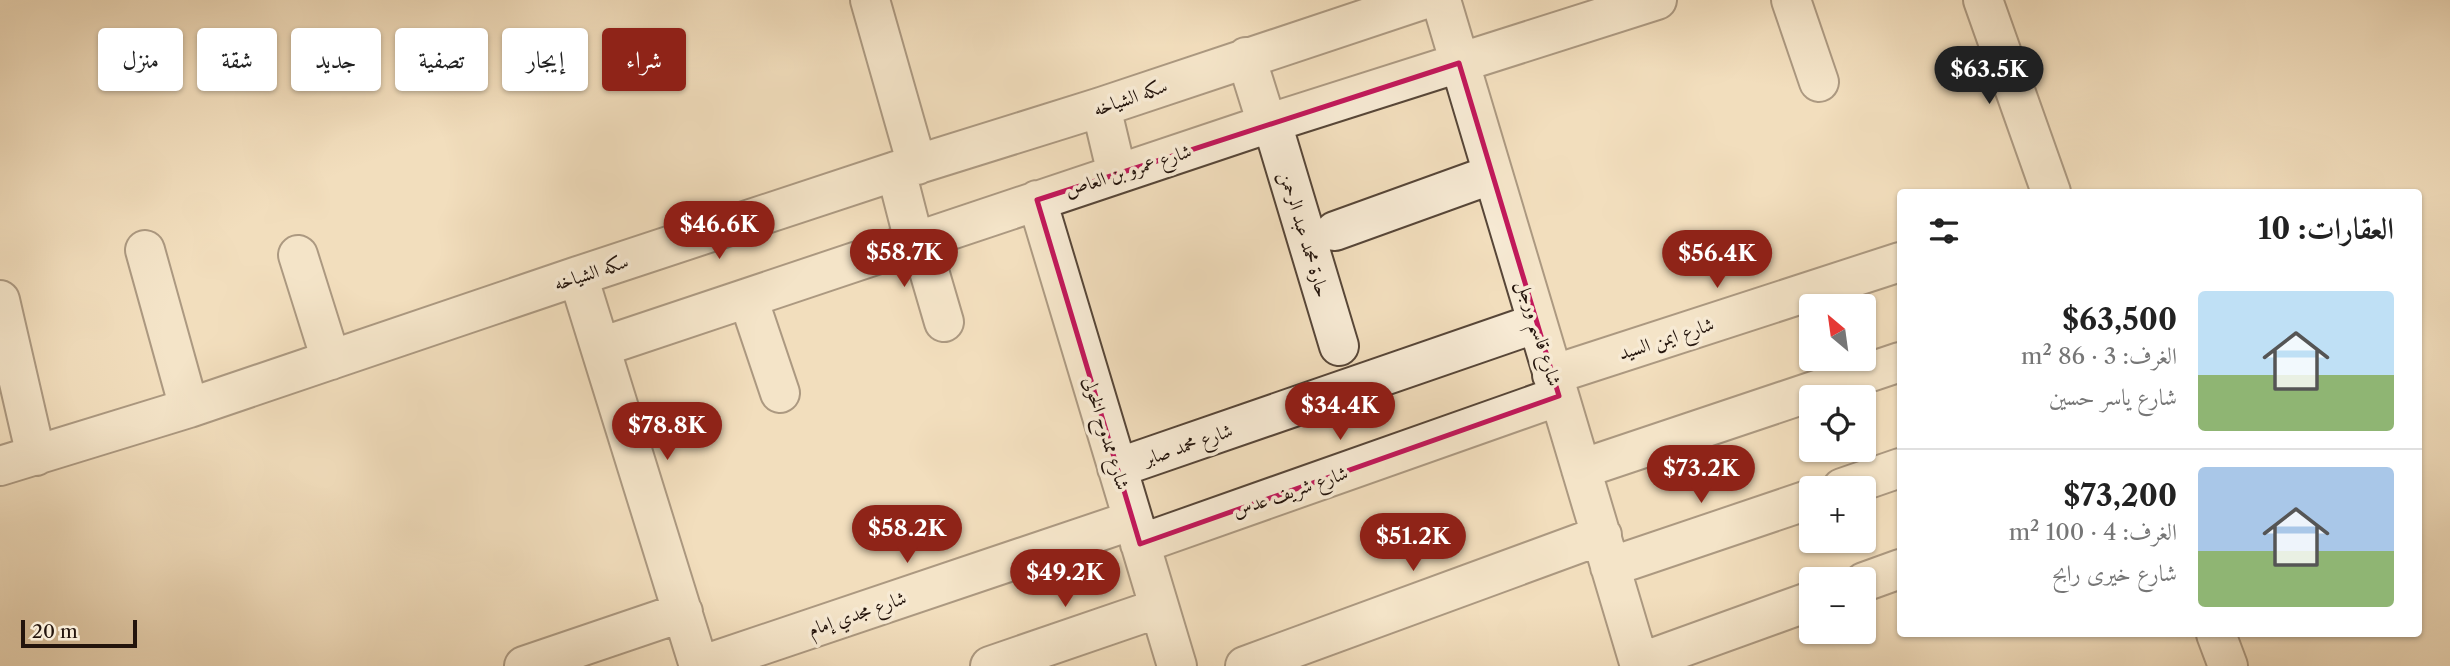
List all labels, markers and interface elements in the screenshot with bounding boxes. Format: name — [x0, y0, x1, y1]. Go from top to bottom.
chip: منزل — [98, 28, 183, 91]
chip: شقة — [197, 28, 277, 91]
chip: جديد — [291, 28, 381, 91]
chip: تصفية — [395, 28, 488, 91]
chip: إيجار — [502, 28, 588, 91]
chip: شراء — [602, 28, 686, 91]
pin: $63.5K — [1932, 46, 2046, 106]
text: $63.5K — [1950, 55, 2028, 83]
street label: سكه الشياخه — [1090, 74, 1170, 121]
street label: شارع عمرو بن العاص — [1062, 139, 1196, 206]
street label: حارة محمد عبد الرحمن — [1273, 168, 1335, 300]
pin: $46.6K — [662, 202, 776, 261]
text: $46.6K — [680, 210, 758, 238]
text: العقارات: 10 — [2258, 210, 2394, 247]
icon: filters — [1925, 212, 1963, 250]
pin: $58.7K — [847, 230, 961, 289]
pin: $56.4K — [1660, 230, 1774, 290]
text: $58.7K — [866, 238, 942, 266]
text: $56.4K — [1678, 239, 1756, 267]
street label: سكه الشياخه — [551, 250, 631, 295]
street label: شارع قاسم ورجل — [1505, 278, 1566, 391]
north arrow — [1799, 294, 1876, 371]
map controls — [1799, 294, 1876, 644]
text: $63,500 — [2062, 301, 2177, 338]
street label: شارع ايمن السيد — [1615, 312, 1718, 369]
icon: home — [2254, 319, 2338, 403]
text: الغرف: 3 · 86 m² — [2021, 342, 2177, 370]
street label: شارع ممدوح الخولى — [1073, 374, 1135, 494]
pin: $34.4K — [1283, 382, 1397, 442]
text: شارع ياسر حسين — [2049, 383, 2177, 411]
button: locate — [1799, 385, 1876, 462]
text: $34.4K — [1301, 391, 1379, 419]
pin: $78.8K — [610, 402, 724, 462]
text: $78.8K — [628, 411, 706, 439]
street label: شارع محمد صابر — [1139, 419, 1237, 475]
pin: $73.2K — [1644, 446, 1758, 505]
text: $73.2K — [1663, 454, 1739, 482]
street label: شارع شريف عدس — [1230, 461, 1352, 526]
button: + — [1799, 476, 1876, 553]
text: $73,200 — [2063, 477, 2177, 514]
icon: home — [2254, 495, 2338, 579]
pin: $58.2K — [850, 505, 964, 565]
text: $58.2K — [868, 514, 946, 542]
pin: $51.2K — [1356, 514, 1470, 573]
text: الغرف: 4 · 100 m² — [2009, 518, 2177, 546]
text: $51.2K — [1376, 522, 1450, 550]
pin: $49.2K — [1008, 550, 1122, 609]
text: $49.2K — [1026, 558, 1104, 586]
text: شارع خيرى رابح — [2052, 559, 2177, 587]
button: − — [1799, 567, 1876, 644]
street label: شارع مجدي إمام — [805, 586, 911, 646]
scale bar — [21, 617, 136, 649]
text: 20 m — [32, 620, 78, 643]

